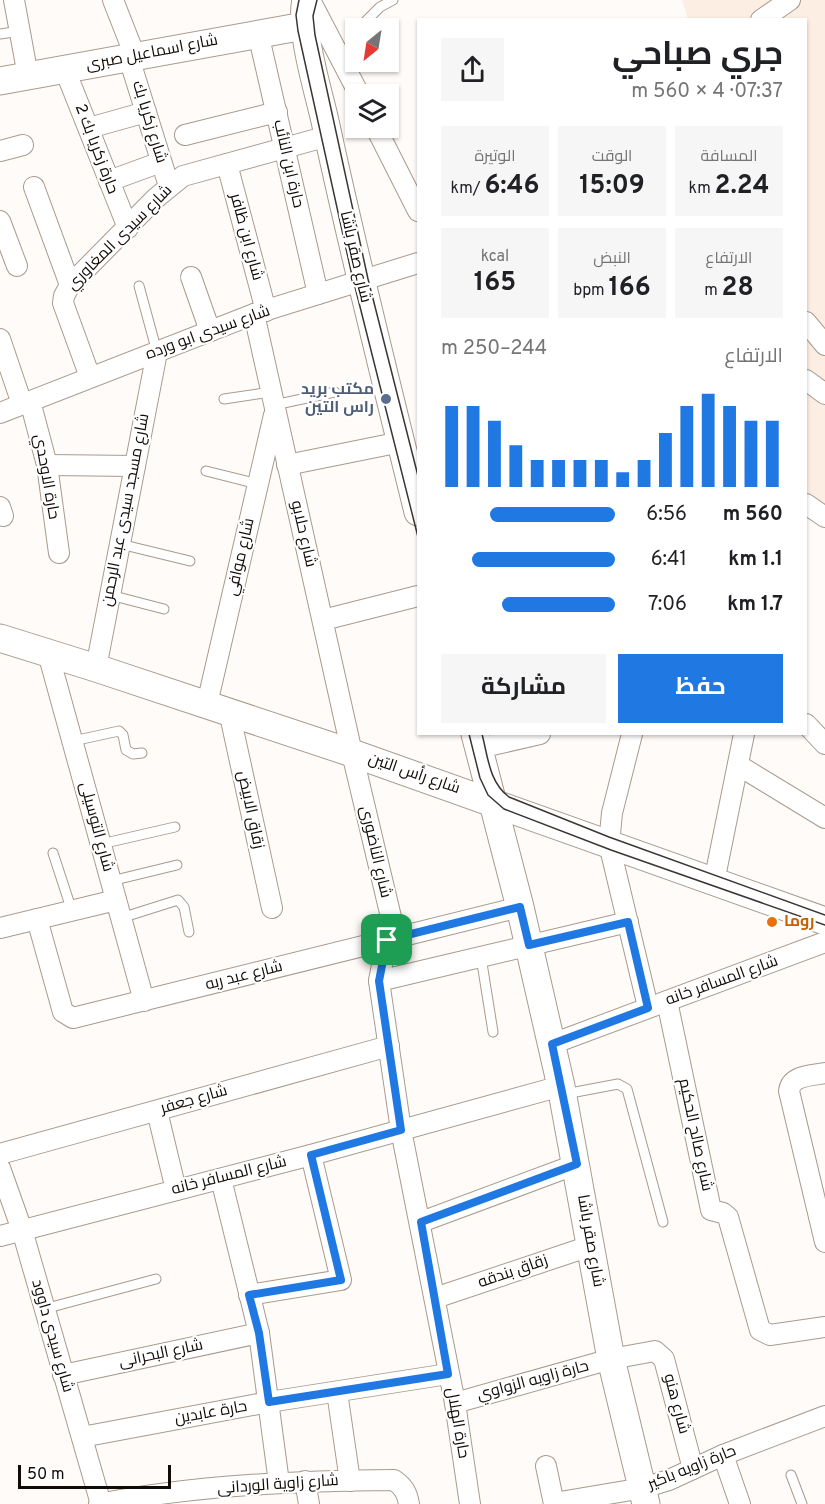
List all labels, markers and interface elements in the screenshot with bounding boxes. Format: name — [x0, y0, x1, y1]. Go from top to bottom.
north arrow — [345, 18, 399, 72]
map controls — [345, 18, 399, 138]
street label: شارع اسماعيل صبرى — [84, 30, 220, 76]
text: جري صباحي — [612, 35, 783, 77]
button: share — [441, 38, 504, 101]
street label: شارع زكريا بك — [127, 78, 171, 166]
text: 07:37 · 4 × 560 m — [631, 79, 783, 105]
button: layers — [345, 84, 399, 138]
street label: حارة زكريا بك 2 — [70, 101, 122, 197]
street label: حارة ابن النائب — [268, 118, 308, 210]
text: الوتيرة — [474, 147, 516, 167]
text: الوقت — [592, 147, 632, 167]
text: المسافة — [701, 147, 757, 167]
text: 6:46 — [484, 170, 539, 203]
text: 15:09 — [579, 170, 645, 203]
text: 2.24 — [715, 170, 769, 203]
text: /km — [451, 179, 484, 199]
text: km — [689, 179, 715, 199]
street label: شارع سيدى المغاوري — [63, 181, 178, 296]
street label: شارع ابن ظافر — [225, 190, 267, 283]
street label: شارع صقر باشا — [335, 209, 375, 305]
text: kcal — [481, 247, 509, 267]
text: النبض — [593, 249, 631, 269]
text: الارتفاع — [706, 249, 752, 269]
text: 165 — [474, 267, 516, 300]
text: 166 — [608, 272, 651, 305]
text: 28 — [722, 272, 754, 305]
text: bpm — [573, 281, 608, 301]
text: m — [704, 281, 722, 301]
street label: شارع سيدى ابو ورده — [143, 301, 273, 365]
text: 244–250 m — [441, 336, 547, 362]
text: الارتفاع — [724, 344, 783, 370]
place label: مكتب بريد راس التين — [301, 380, 374, 418]
marker: مكتب بريد راس التين — [379, 392, 393, 406]
street label: شارع مسجد سيدى عبد الرحمن — [97, 412, 155, 608]
street label: حارة الاوحدي — [27, 433, 63, 521]
street label: شارع حلابو — [286, 499, 320, 569]
text: 6:56 — [646, 502, 687, 528]
text: 560 m — [723, 502, 783, 528]
street label: شارع موافي — [222, 516, 262, 598]
text: 6:41 — [651, 547, 687, 573]
text: 1.1 km — [728, 547, 783, 573]
text: 7:06 — [648, 592, 687, 618]
text: 1.7 km — [727, 592, 783, 618]
button: مشاركة — [441, 654, 606, 723]
button: حفظ — [618, 654, 783, 723]
street label: شارع رأس التين — [365, 748, 463, 799]
street label: زقاق الابيض — [232, 769, 268, 851]
street label: شارع التوسيلى — [74, 780, 118, 874]
street label: شارع الناضورى — [355, 804, 395, 900]
place label: روما — [784, 912, 814, 932]
pin — [361, 914, 412, 965]
marker: روما — [765, 915, 779, 929]
icon: arrive — [370, 923, 403, 956]
street label: شارع المسافر خانه — [663, 951, 781, 1011]
street label: شارع عبد ربه — [203, 957, 285, 995]
street label: شارع صالح الحكيم — [673, 1077, 717, 1193]
street label: شارع جعفر — [157, 1081, 230, 1119]
street label: شارع المسافر خانه — [169, 1152, 289, 1200]
street label: شارع صقر باشا — [572, 1193, 608, 1289]
street label: زقاق بندقه — [475, 1251, 551, 1293]
street label: شارع سيدى داوود — [26, 1277, 78, 1395]
street label: شارع البحرانى — [117, 1335, 205, 1373]
street label: حارة زاويه الزواوي — [475, 1356, 592, 1407]
street label: شارع هنو — [658, 1372, 694, 1436]
street label: حارة الهلال — [441, 1386, 473, 1460]
street label: حارة عابدين — [173, 1397, 249, 1429]
street label: حارة زاويه باكير — [644, 1441, 739, 1495]
scale bar — [18, 1462, 171, 1490]
text: 50 m — [27, 1465, 65, 1485]
street label: شارع زاوية الوردانى — [217, 1471, 339, 1499]

